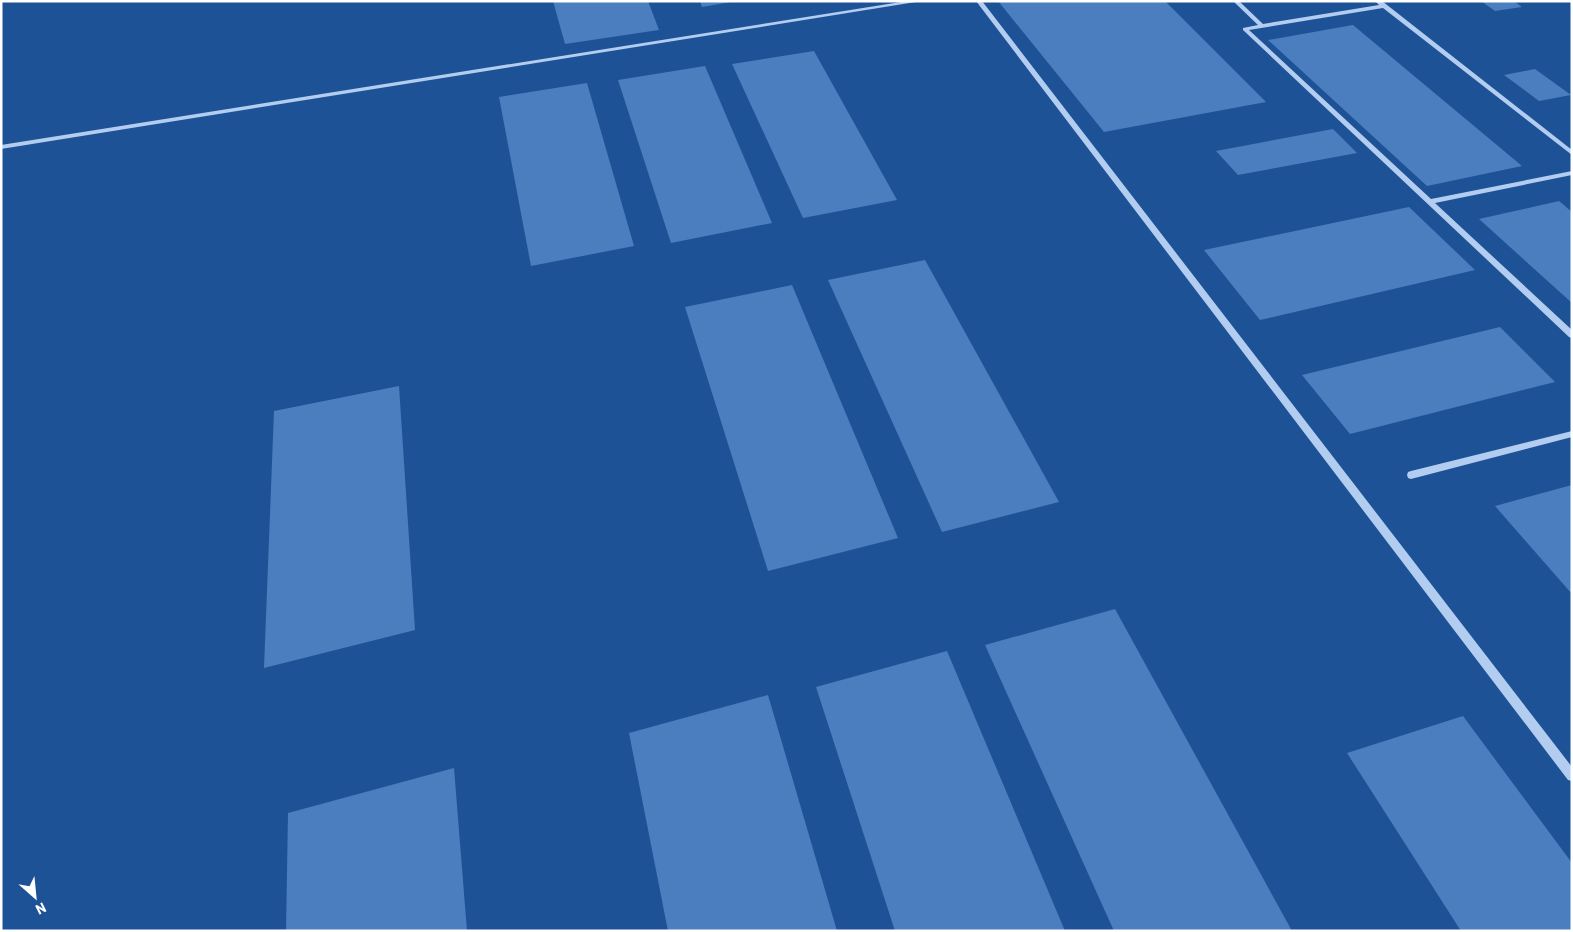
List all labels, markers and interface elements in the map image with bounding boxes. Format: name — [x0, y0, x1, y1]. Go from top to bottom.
north arrow — [10, 872, 60, 922]
text: N — [33, 899, 49, 919]

